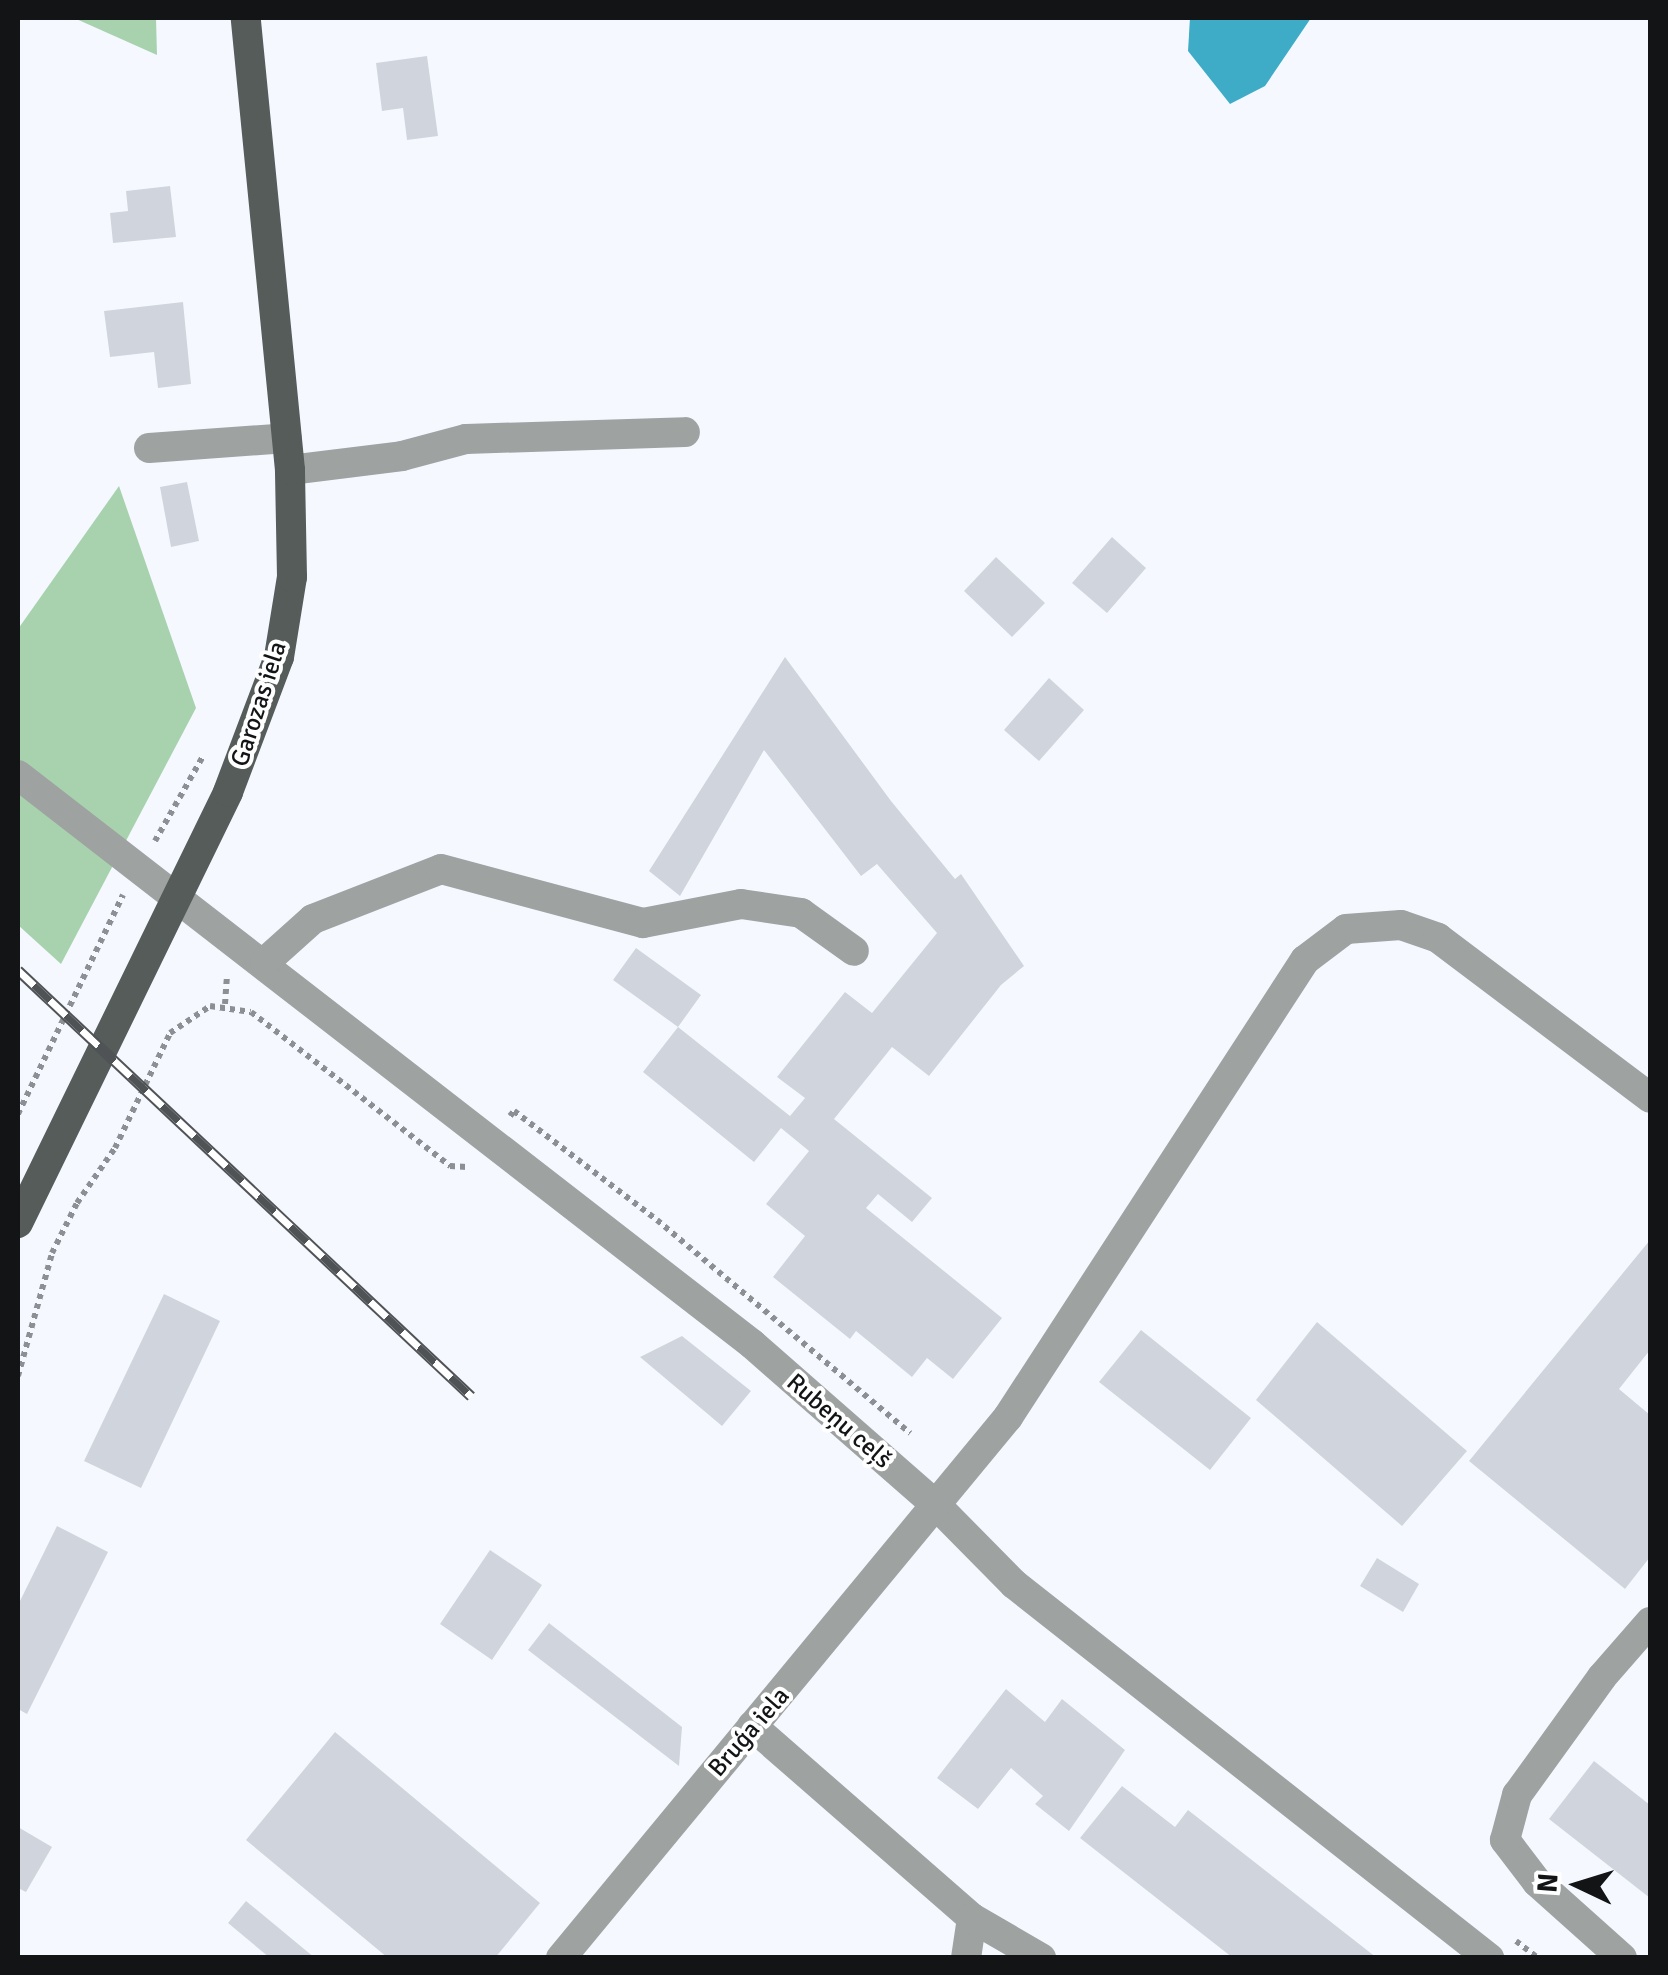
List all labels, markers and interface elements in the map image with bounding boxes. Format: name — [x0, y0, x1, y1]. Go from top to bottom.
street label: Garozas iela — [225, 638, 293, 770]
street label: Rubeņu ceļš — [780, 1367, 898, 1475]
street label: Bruģa iela — [702, 1681, 796, 1783]
north arrow — [1528, 1835, 1628, 1935]
text: N — [1530, 1872, 1566, 1894]

